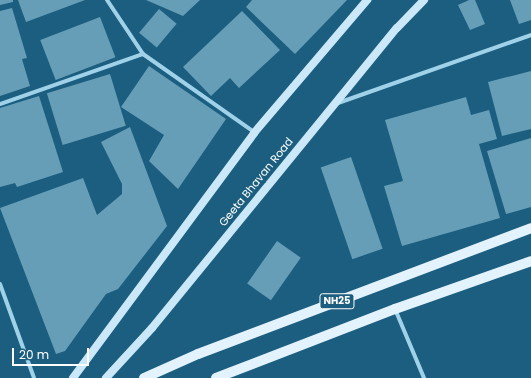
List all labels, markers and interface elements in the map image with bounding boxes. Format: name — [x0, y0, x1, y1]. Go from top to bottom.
street label: Geeta Bhavan Road — [216, 135, 296, 229]
road number: NH25 — [319, 293, 355, 309]
scale bar — [14, 340, 91, 366]
text: 20 m — [19, 346, 49, 363]

